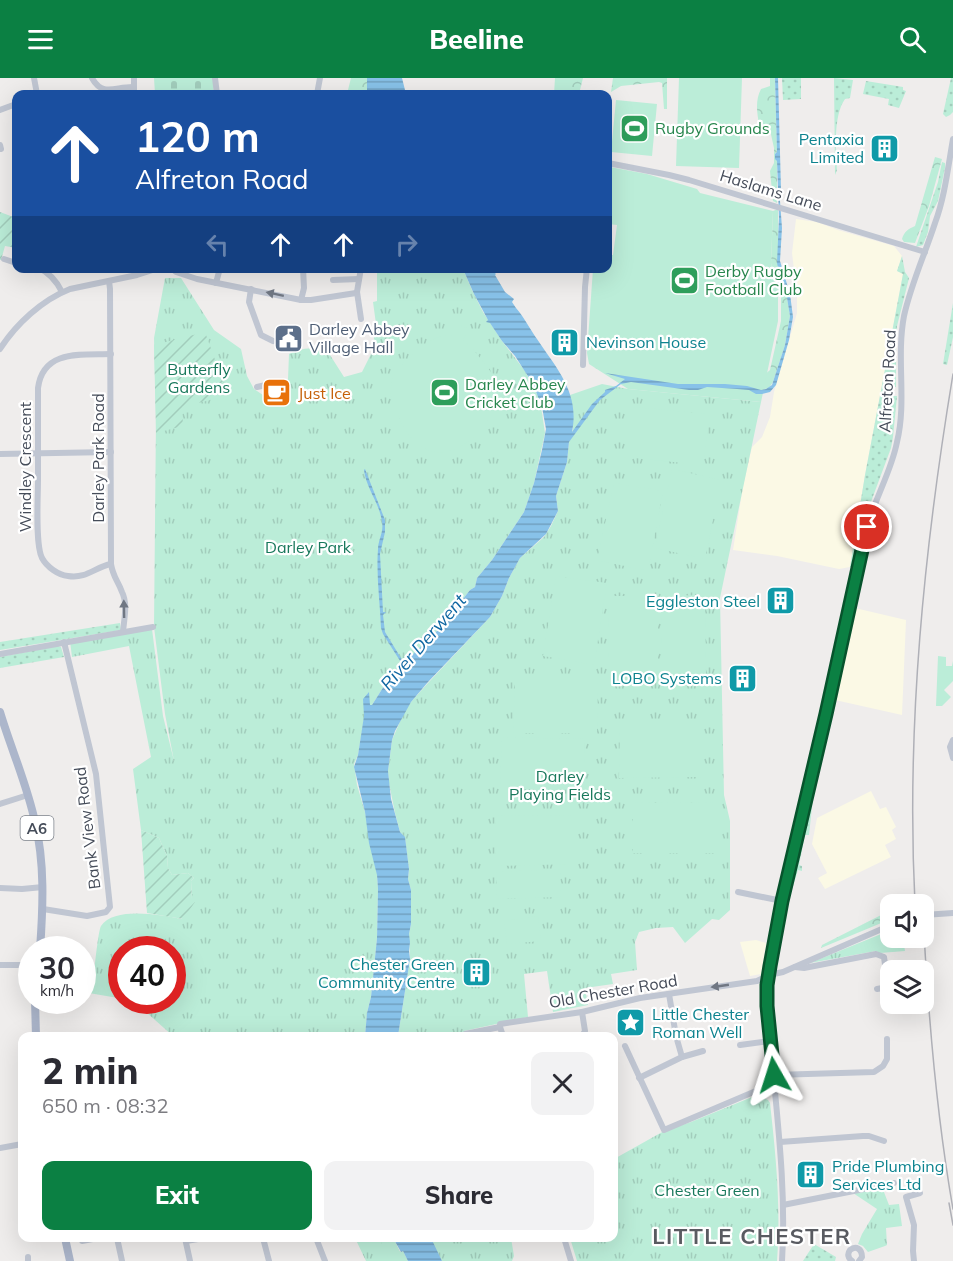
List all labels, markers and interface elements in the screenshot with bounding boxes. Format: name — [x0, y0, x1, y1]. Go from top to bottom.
text: Beeline — [429, 22, 524, 56]
icon: menu — [24, 23, 57, 56]
icon: search — [896, 23, 929, 56]
text: 120 m — [135, 110, 260, 163]
sports icon: Rugby Grounds — [618, 112, 650, 144]
icon: ahead — [36, 114, 114, 192]
place label: Rugby Grounds — [655, 118, 770, 138]
place label: Pentaxia Limited — [799, 129, 864, 167]
building icon: Pentaxia Limited — [869, 132, 901, 164]
text: Alfreton Road — [135, 162, 309, 196]
street label: Haslams Lane — [718, 165, 824, 215]
icon: left — [201, 228, 234, 261]
icon: ahead — [264, 228, 297, 261]
icon: ahead — [327, 228, 360, 261]
icon: right — [390, 228, 423, 261]
place label: Derby Rugby Football Club — [705, 261, 802, 299]
sports icon: Derby Rugby Football Club — [668, 264, 700, 296]
one-way arrow — [265, 289, 284, 298]
place label: Darley Abbey Village Hall — [309, 319, 410, 357]
public building icon: Darley Abbey Village Hall — [272, 322, 304, 354]
building icon: Nevinson House — [549, 326, 581, 358]
street label: Alfreton Road — [874, 329, 900, 433]
place label: Nevinson House — [586, 332, 706, 352]
park label: Butterfly Gardens — [167, 359, 231, 397]
place label: Darley Abbey Cricket Club — [465, 374, 566, 412]
cafe icon: Just Ice — [261, 377, 293, 409]
sports icon: Darley Abbey Cricket Club — [428, 377, 460, 409]
place label: Just Ice — [298, 383, 351, 403]
street label: Darley Park Road — [88, 393, 108, 523]
street label: Windley Crescent — [15, 401, 35, 532]
pin — [841, 501, 892, 552]
icon: arrive — [850, 510, 883, 543]
park label: Darley Park — [265, 537, 352, 557]
building icon: Eggleston Steel — [765, 585, 797, 617]
water label: River Derwent — [375, 589, 471, 695]
place label: Eggleston Steel — [646, 591, 760, 611]
one-way arrow — [119, 599, 129, 618]
building icon: LOBO Systems — [727, 662, 759, 694]
place label: LOBO Systems — [612, 668, 722, 688]
street label: Bank View Road — [70, 766, 104, 890]
park label: Darley Playing Fields — [509, 766, 611, 804]
road number: A6 — [20, 816, 54, 840]
map controls — [880, 894, 934, 1014]
button: sound — [880, 894, 934, 948]
speed limit sign: 40 — [108, 936, 186, 1014]
text: 30 — [39, 949, 75, 987]
place label: Chester Green Community Centre — [318, 954, 455, 992]
building icon: Chester Green Community Centre — [460, 957, 492, 989]
button: layers — [880, 960, 934, 1014]
street label: Old Chester Road — [547, 970, 679, 1012]
text: km/h — [40, 981, 74, 1000]
one-way arrow — [710, 982, 729, 991]
place label: Little Chester Roman Well — [652, 1004, 749, 1042]
place icon: Little Chester Roman Well — [615, 1007, 647, 1039]
position arrow — [742, 1043, 806, 1107]
text: 2 min — [42, 1048, 138, 1093]
button: close — [531, 1052, 594, 1115]
text: 650 m · 08:32 — [42, 1093, 168, 1118]
place label: Pride Plumbing Services Ltd — [832, 1156, 944, 1194]
building icon: Pride Plumbing Services Ltd — [795, 1159, 827, 1191]
button: Exit — [42, 1161, 312, 1230]
button: Share — [324, 1161, 594, 1230]
park label: Chester Green — [654, 1180, 760, 1200]
district label: LITTLE CHESTER — [652, 1222, 852, 1250]

